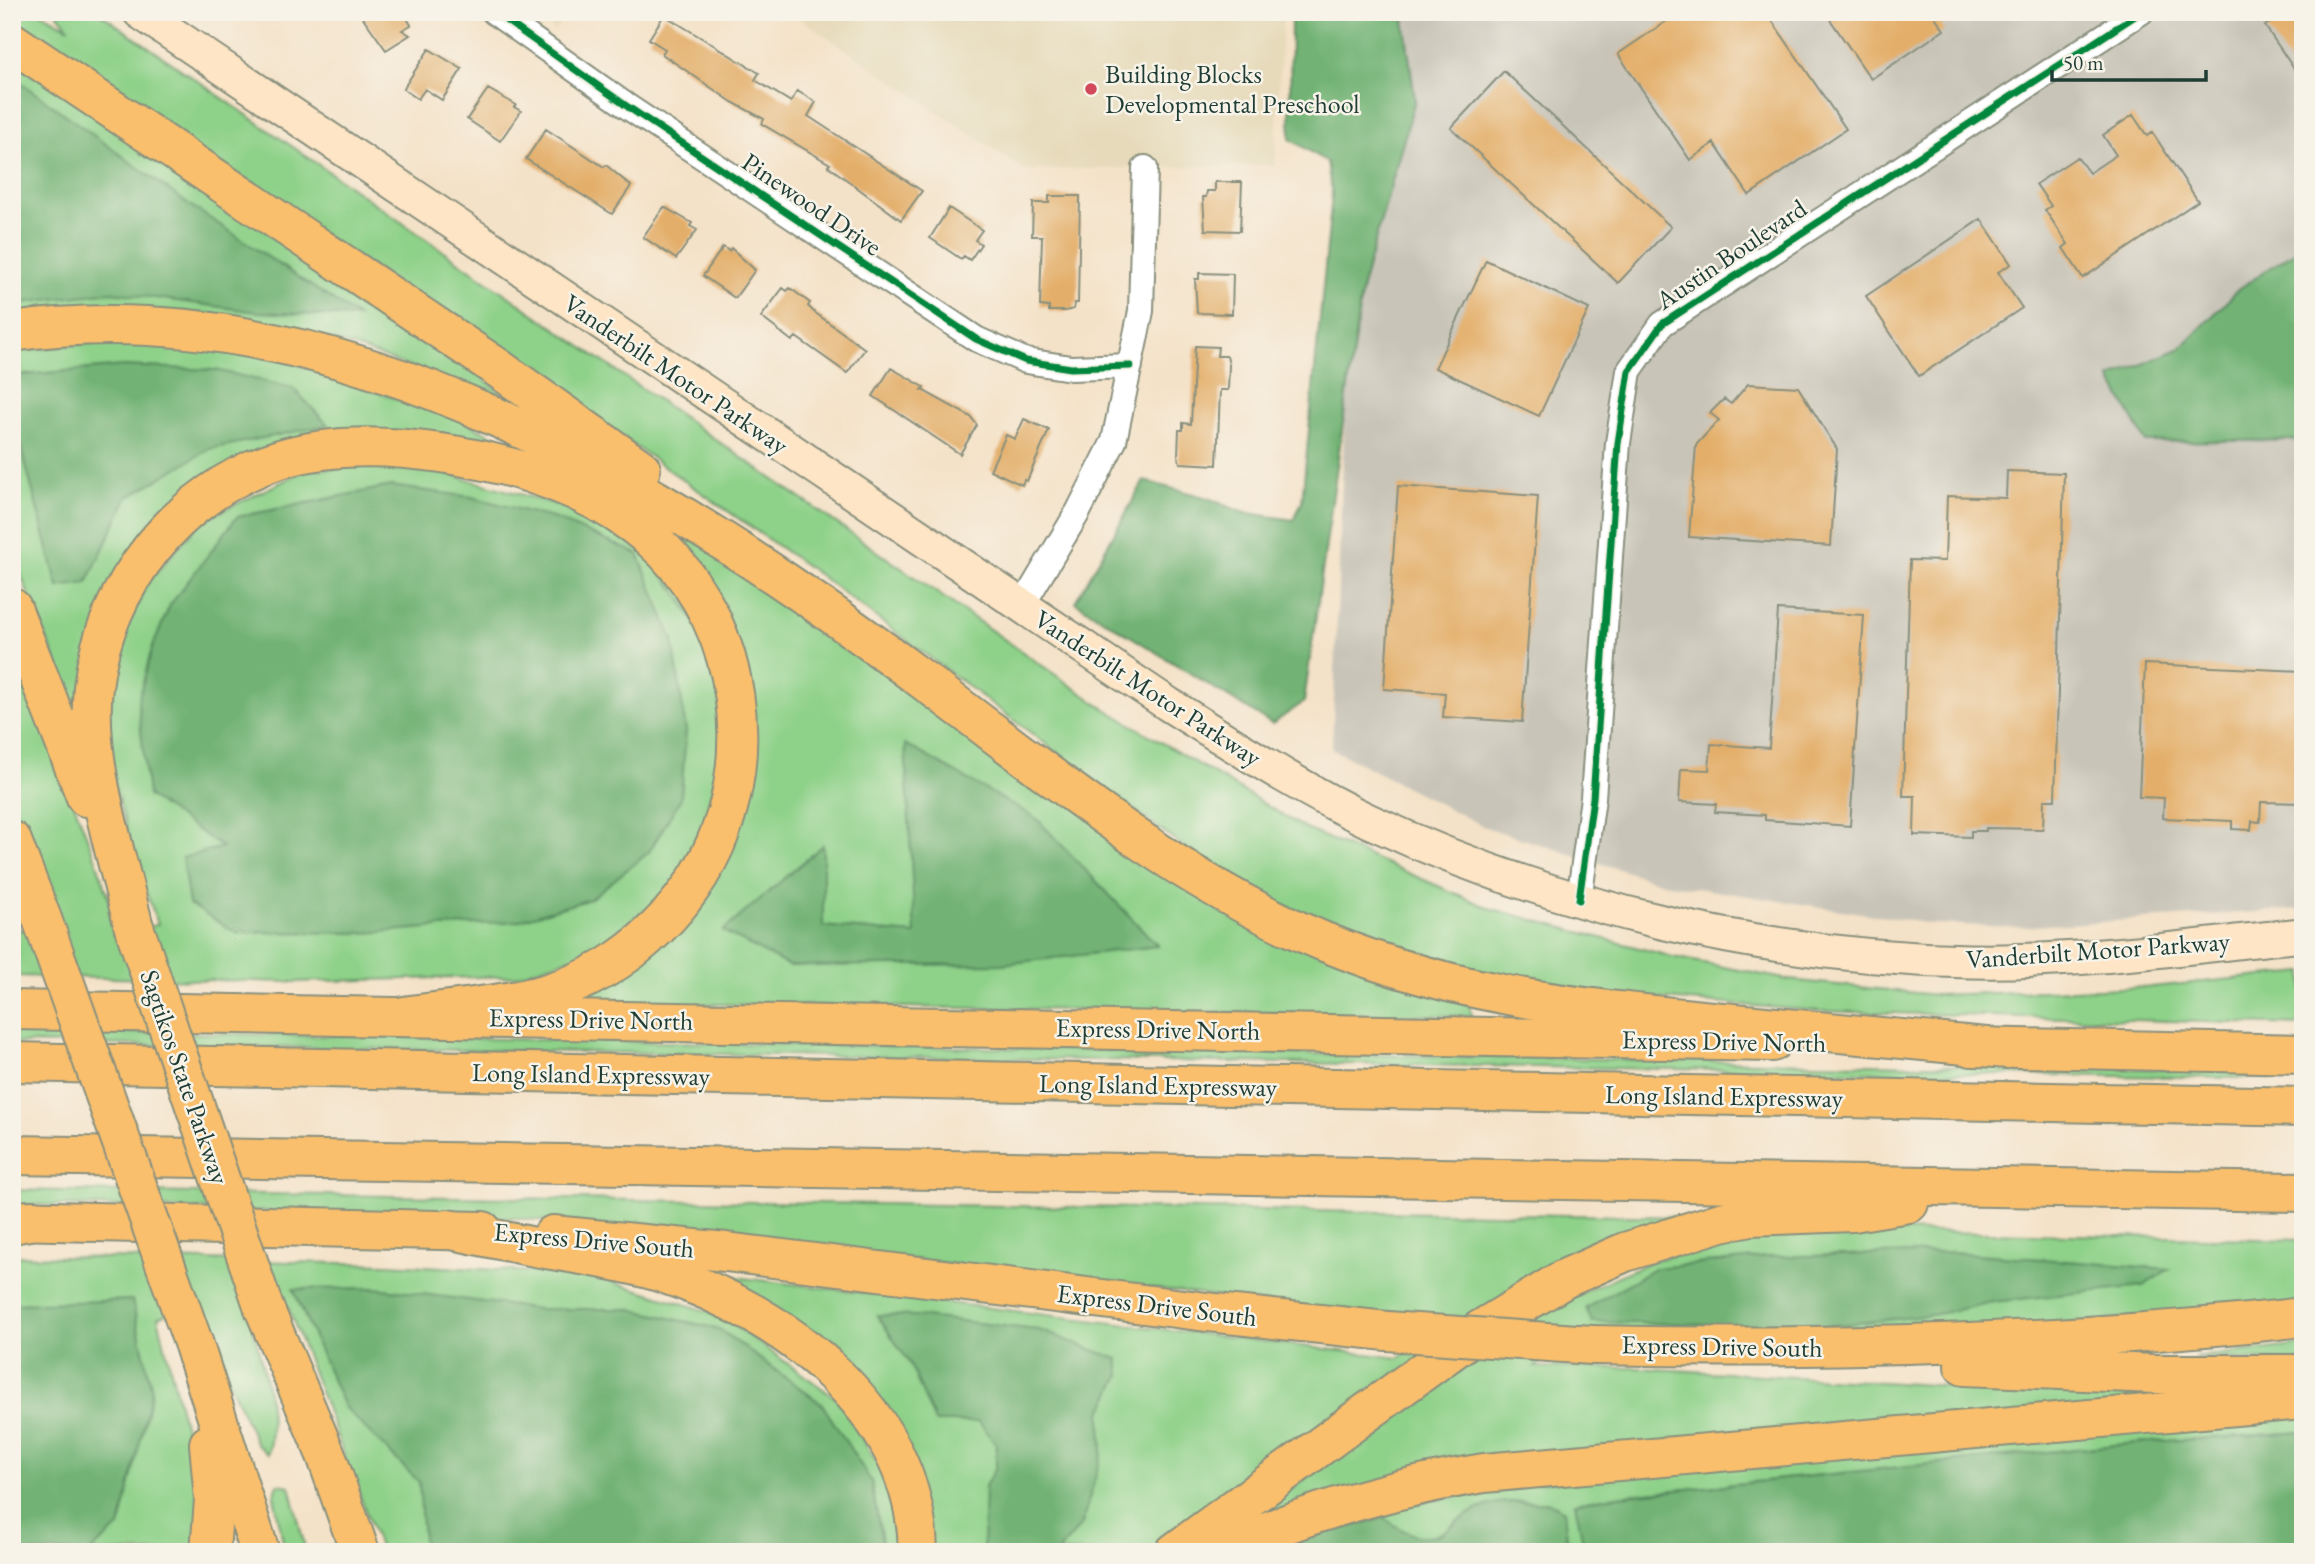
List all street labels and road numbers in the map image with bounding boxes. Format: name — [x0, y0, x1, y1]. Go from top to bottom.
street label: Pinewood Drive — [736, 145, 888, 263]
street label: Austin Boulevard — [1648, 191, 1814, 318]
street label: Vanderbilt Motor Parkway — [557, 286, 796, 462]
street label: Vanderbilt Motor Parkway — [1028, 602, 1269, 775]
street label: Vanderbilt Motor Parkway — [1965, 924, 2232, 976]
street label: Sagtikos State Parkway — [132, 965, 238, 1189]
street label: Express Drive North — [488, 1000, 694, 1038]
street label: Express Drive North — [1055, 1010, 1261, 1048]
street label: Express Drive North — [1621, 1022, 1827, 1060]
street label: Long Island Expressway — [472, 1055, 711, 1093]
street label: Long Island Expressway — [1039, 1066, 1278, 1104]
street label: Long Island Expressway — [1605, 1077, 1844, 1115]
street label: Express Drive South — [492, 1214, 696, 1266]
street label: Express Drive South — [1055, 1276, 1259, 1334]
street label: Express Drive South — [1621, 1327, 1823, 1365]

